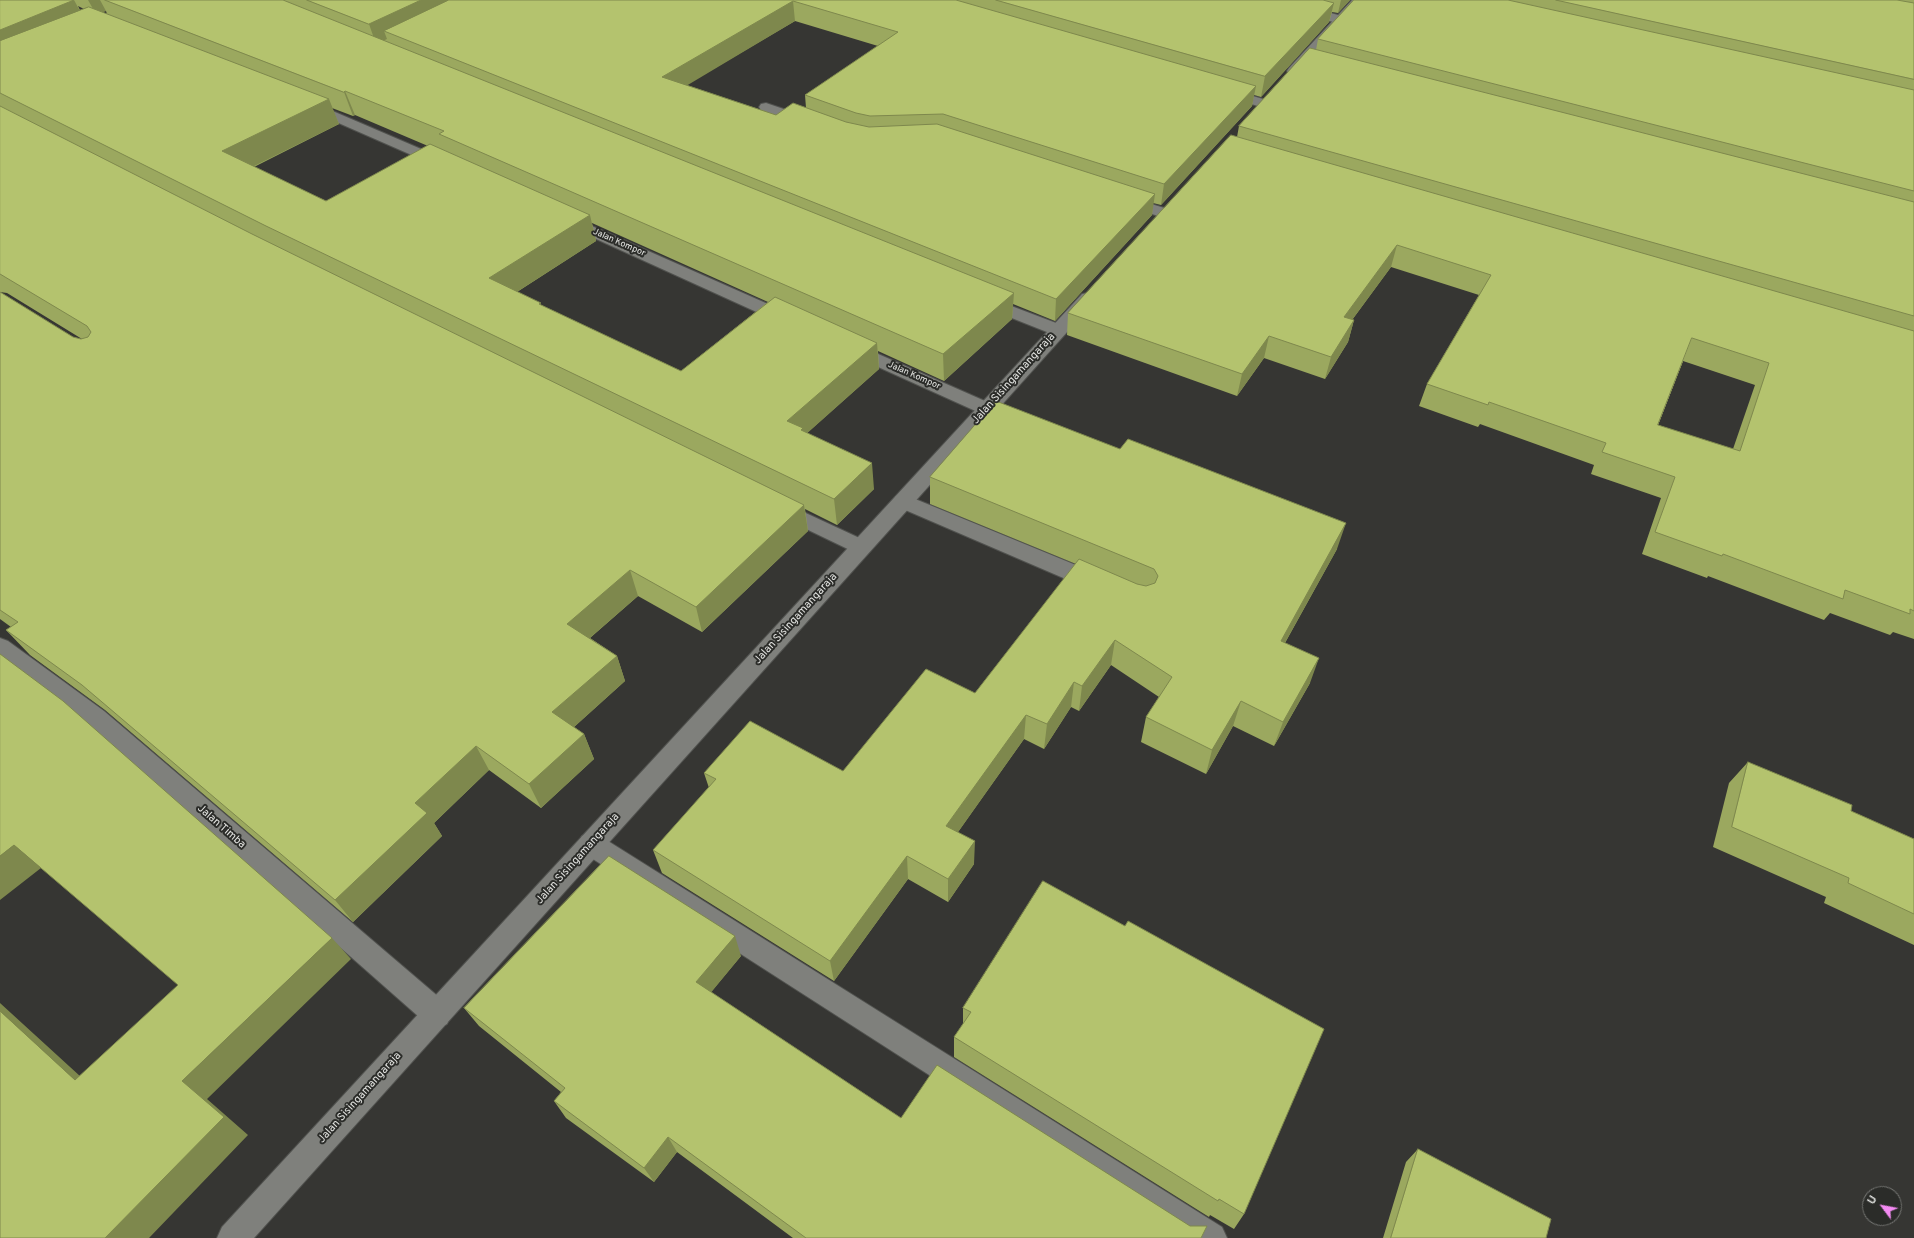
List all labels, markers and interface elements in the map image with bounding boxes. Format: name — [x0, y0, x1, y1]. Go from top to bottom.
street label: Jalan Kompor — [591, 227, 647, 259]
street label: Jalan Sisingamangaraja — [970, 331, 1058, 427]
street label: Jalan Kompor — [886, 360, 942, 392]
street label: Jalan Sisingamangaraja — [752, 571, 840, 667]
street label: Jalan Timba — [194, 802, 248, 852]
street label: Jalan Sisingamangaraja — [534, 811, 622, 907]
street label: Jalan Sisingamangaraja — [316, 1050, 404, 1146]
north arrow — [1862, 1186, 1902, 1226]
text: U — [1865, 1193, 1881, 1207]

